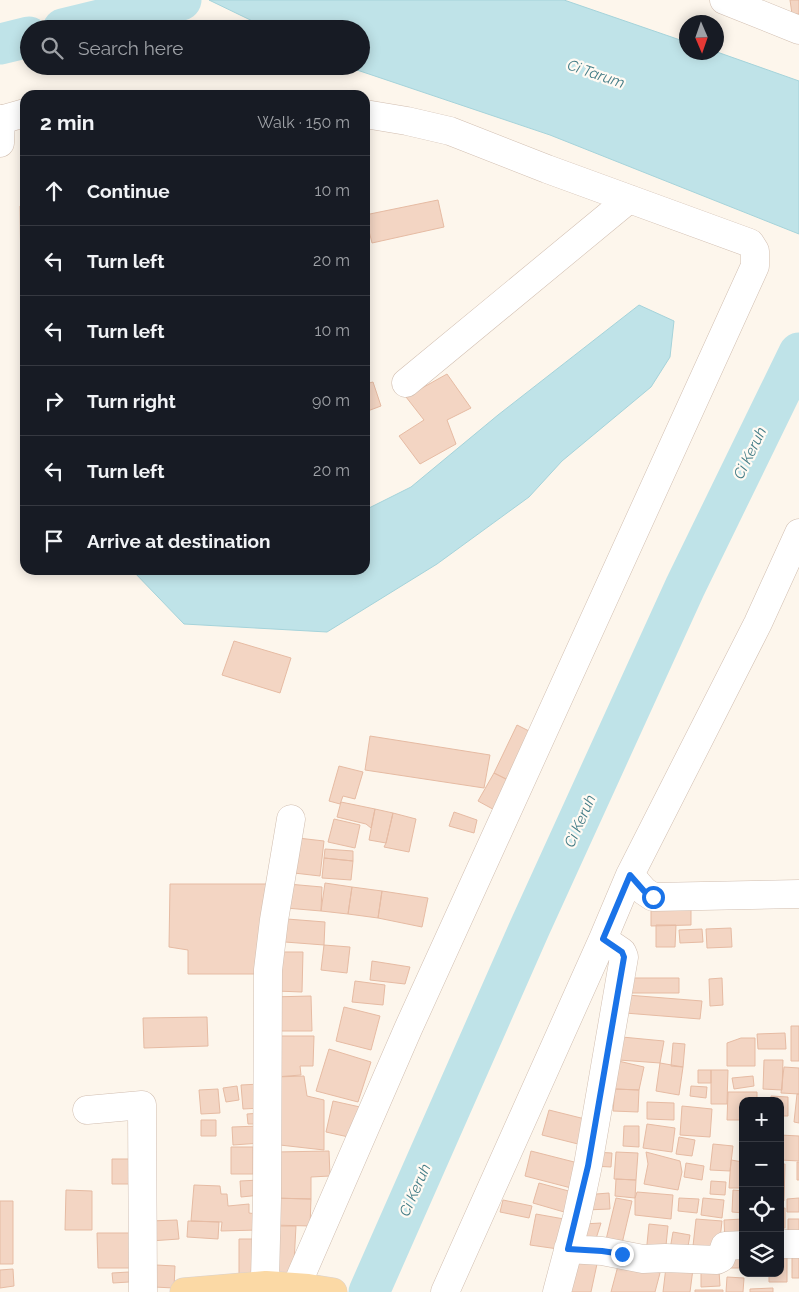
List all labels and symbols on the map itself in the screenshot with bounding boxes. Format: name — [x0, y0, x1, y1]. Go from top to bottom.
north arrow — [679, 15, 724, 60]
water label: Ci Tarum — [565, 56, 627, 92]
water label: Ci Keruh — [730, 424, 770, 482]
water label: Ci Keruh — [560, 792, 600, 850]
route start — [642, 886, 665, 909]
water label: Ci Keruh — [395, 1161, 435, 1219]
route end — [611, 1243, 634, 1266]

